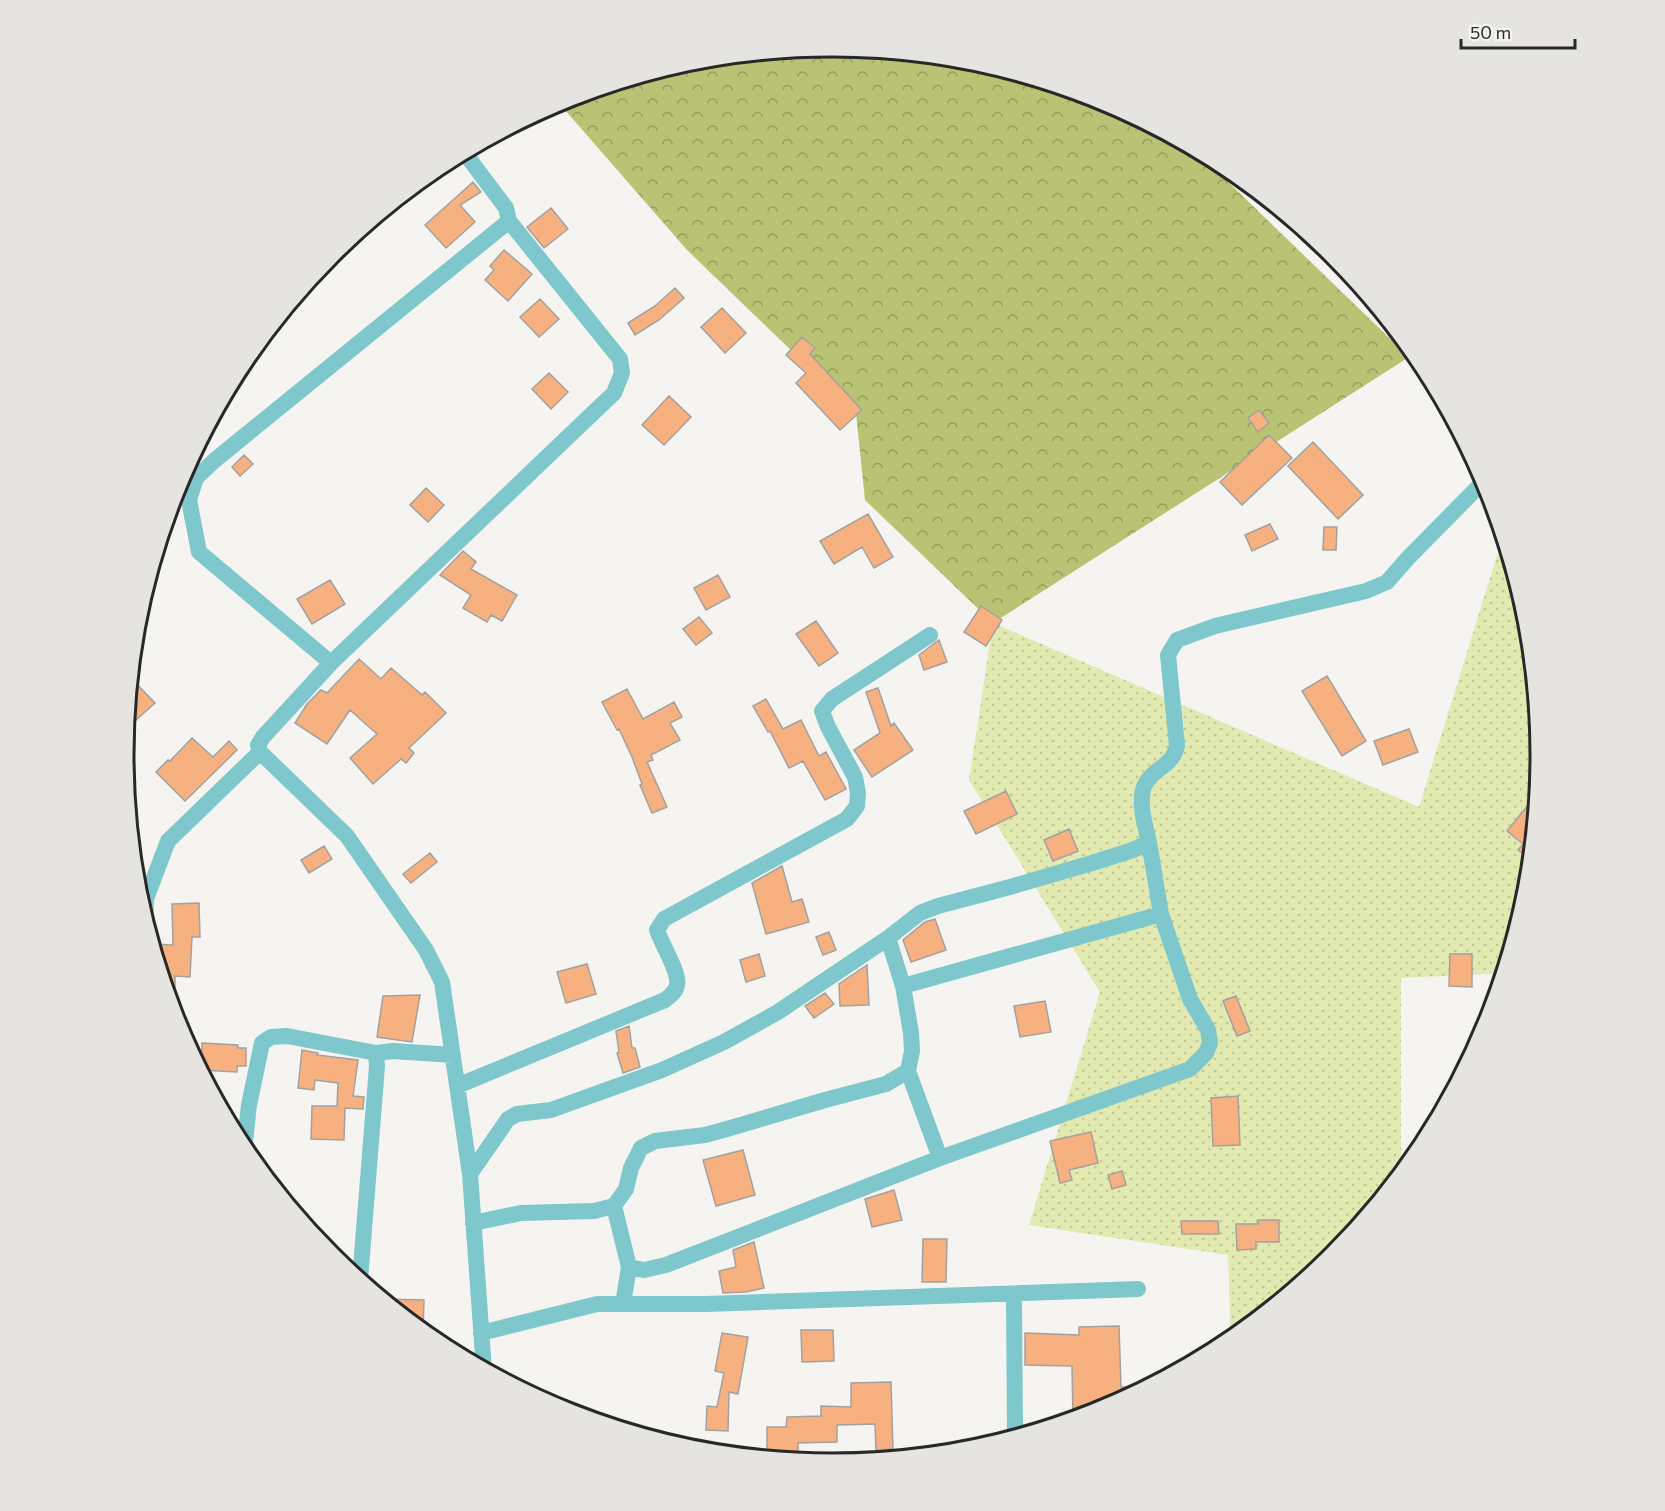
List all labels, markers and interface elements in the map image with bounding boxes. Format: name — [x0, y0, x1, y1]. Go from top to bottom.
scale bar — [1461, 12, 1575, 50]
text: 50 m — [1470, 21, 1511, 43]

